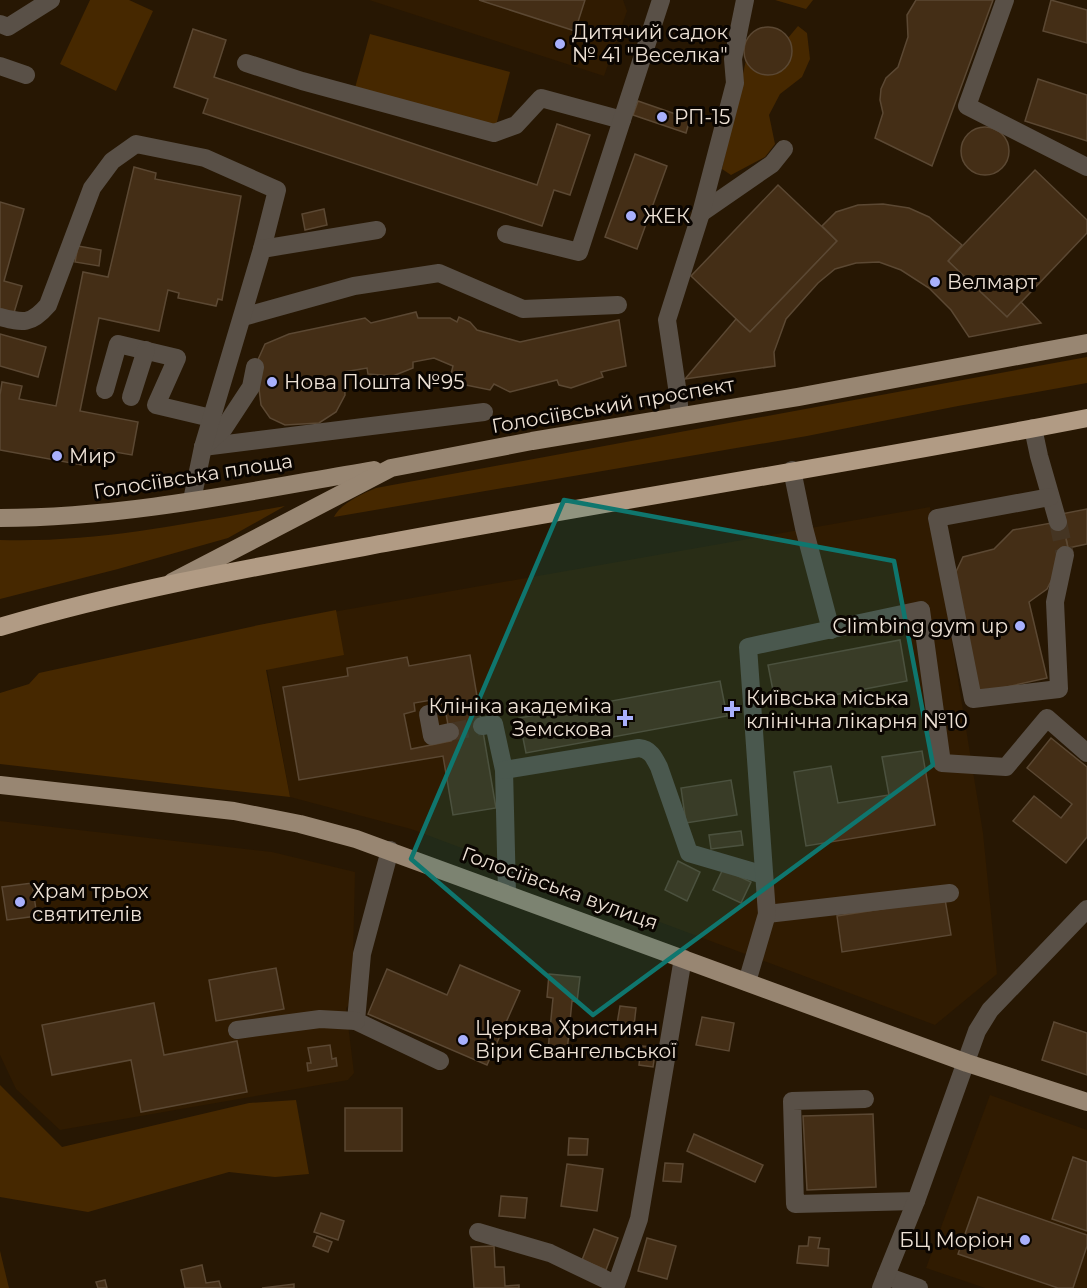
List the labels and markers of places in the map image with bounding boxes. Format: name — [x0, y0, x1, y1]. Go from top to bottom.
place label: Дитячий садок № 41 "Веселка" — [572, 20, 728, 67]
marker: Дитячий садок № 41 "Веселка" — [553, 37, 567, 51]
place label: РП-15 — [674, 105, 730, 129]
marker: РП-15 — [655, 110, 669, 124]
place label: ЖЕК — [643, 204, 690, 228]
marker: ЖЕК — [624, 209, 638, 223]
place label: Велмарт — [947, 270, 1038, 294]
marker: Велмарт — [928, 275, 942, 289]
place label: Нова Пошта №95 — [284, 370, 465, 394]
marker: Нова Пошта №95 — [265, 375, 279, 389]
place label: Мир — [69, 444, 116, 468]
marker: Мир — [50, 449, 64, 463]
place label: Climbing gym up — [833, 614, 1008, 638]
marker: Climbing gym up — [1013, 619, 1027, 633]
place label: Київська міська клінічна лікарня №10 — [746, 686, 968, 733]
place label: Клініка академіка Земскова — [428, 694, 612, 741]
marker: Київська міська клінічна лікарня №10 — [723, 700, 741, 718]
marker: Клініка академіка Земскова — [616, 709, 634, 727]
place label: Храм трьох святителів — [32, 879, 149, 926]
marker: Храм трьох святителів — [13, 895, 27, 909]
place label: Церква Християн Віри Євангельської — [475, 1016, 677, 1063]
marker: Церква Християн Віри Євангельської — [456, 1033, 470, 1047]
place label: БЦ Моріон — [899, 1228, 1013, 1252]
marker: БЦ Моріон — [1018, 1233, 1032, 1247]

